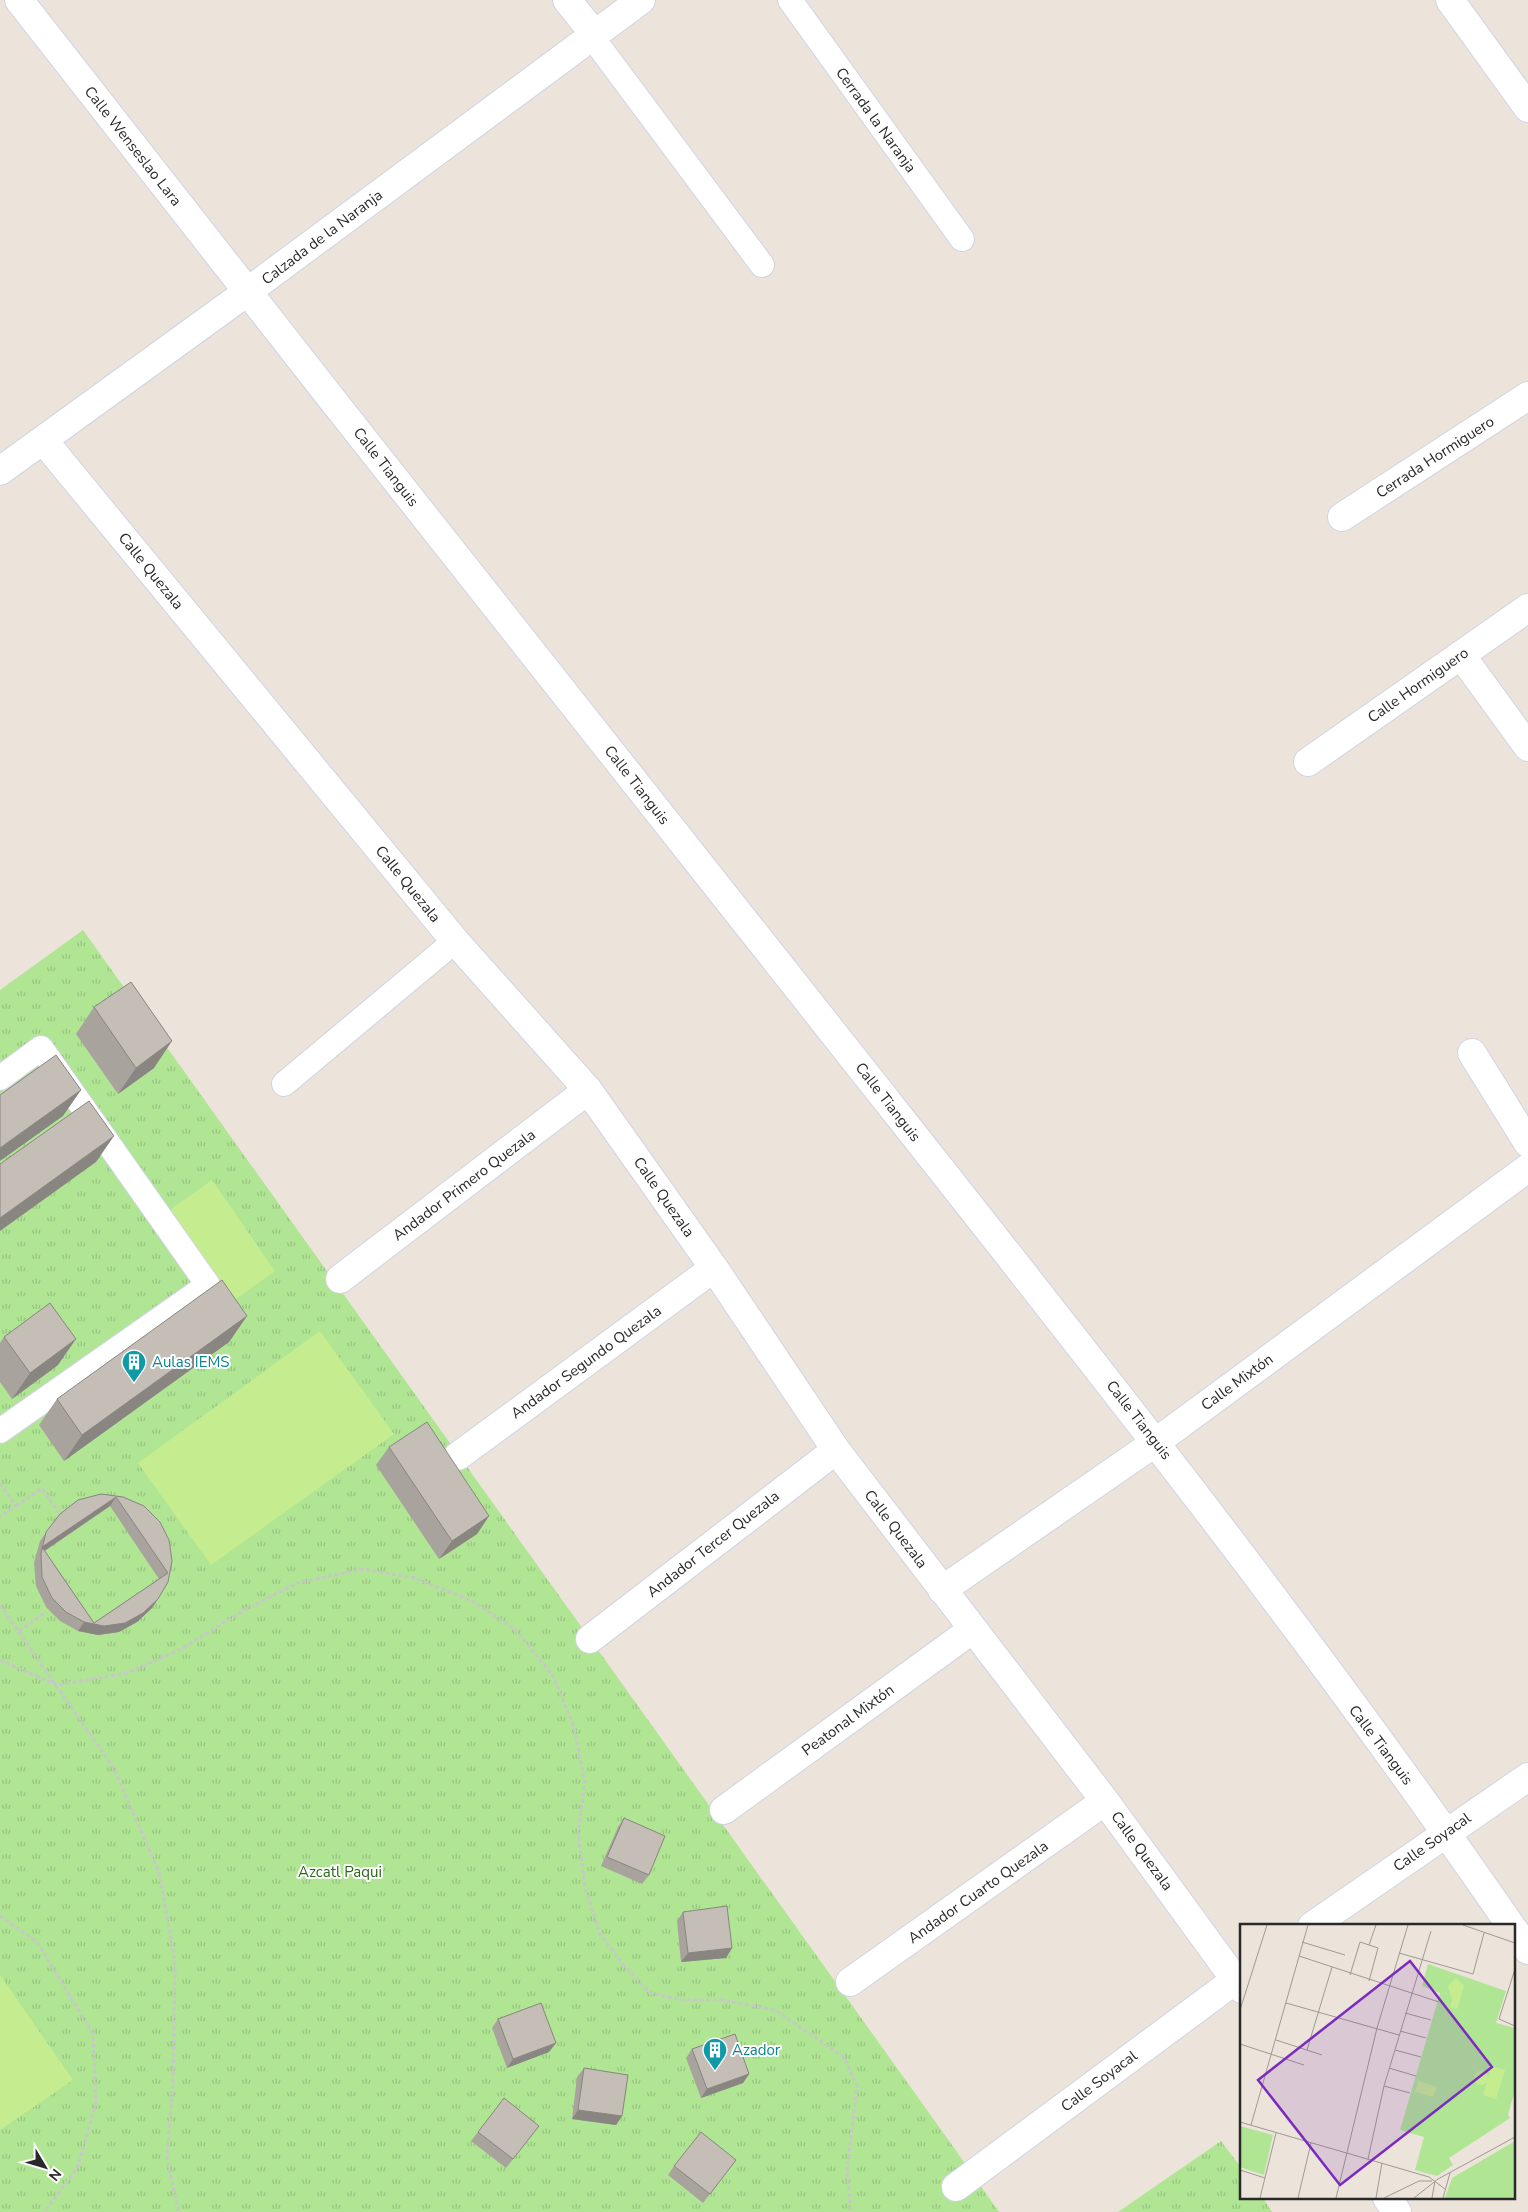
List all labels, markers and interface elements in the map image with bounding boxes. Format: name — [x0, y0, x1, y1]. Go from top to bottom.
street label: Cerrada la Naranja — [831, 63, 921, 177]
street label: Calle Wenseslao Lara — [80, 82, 186, 210]
street label: Calzada de la Naranja — [257, 185, 387, 289]
street label: Cerrada Hormiguero — [1372, 411, 1498, 503]
street label: Calle Tianguis — [349, 423, 423, 511]
street label: Calle Quezala — [114, 528, 188, 614]
street label: Calle Hormiguero — [1364, 643, 1472, 727]
street label: Calle Tianguis — [600, 741, 674, 829]
street label: Calle Quezala — [371, 841, 445, 927]
street label: Calle Tianguis — [851, 1058, 925, 1146]
street label: Andador Primero Quezala — [388, 1125, 540, 1245]
street label: Calle Quezala — [629, 1153, 699, 1241]
street label: Andador Segundo Quezala — [507, 1301, 665, 1423]
building icon: Aulas IEMS — [121, 1349, 147, 1383]
street label: Calle Mixtón — [1197, 1349, 1277, 1415]
place label: Aulas IEMS — [152, 1352, 229, 1372]
street label: Calle Tianguis — [1102, 1376, 1176, 1464]
street label: Andador Tercer Quezala — [643, 1486, 783, 1602]
street label: Calle Quezala — [860, 1486, 932, 1572]
street label: Peatonal Mixtón — [798, 1680, 898, 1760]
street label: Calle Tianguis — [1344, 1701, 1418, 1789]
street label: Calle Quezala — [1106, 1807, 1178, 1895]
street label: Calle Soyacal — [1389, 1807, 1475, 1876]
street label: Andador Cuarto Quezala — [904, 1836, 1052, 1948]
park label: Azcatl Paqui — [298, 1862, 382, 1882]
inset map — [1240, 1924, 1516, 2200]
building icon: Azador — [702, 2037, 728, 2071]
place label: Azador — [732, 2040, 781, 2060]
street label: Calle Soyacal — [1057, 2045, 1142, 2116]
north arrow — [20, 2142, 70, 2192]
text: N — [44, 2165, 66, 2185]

